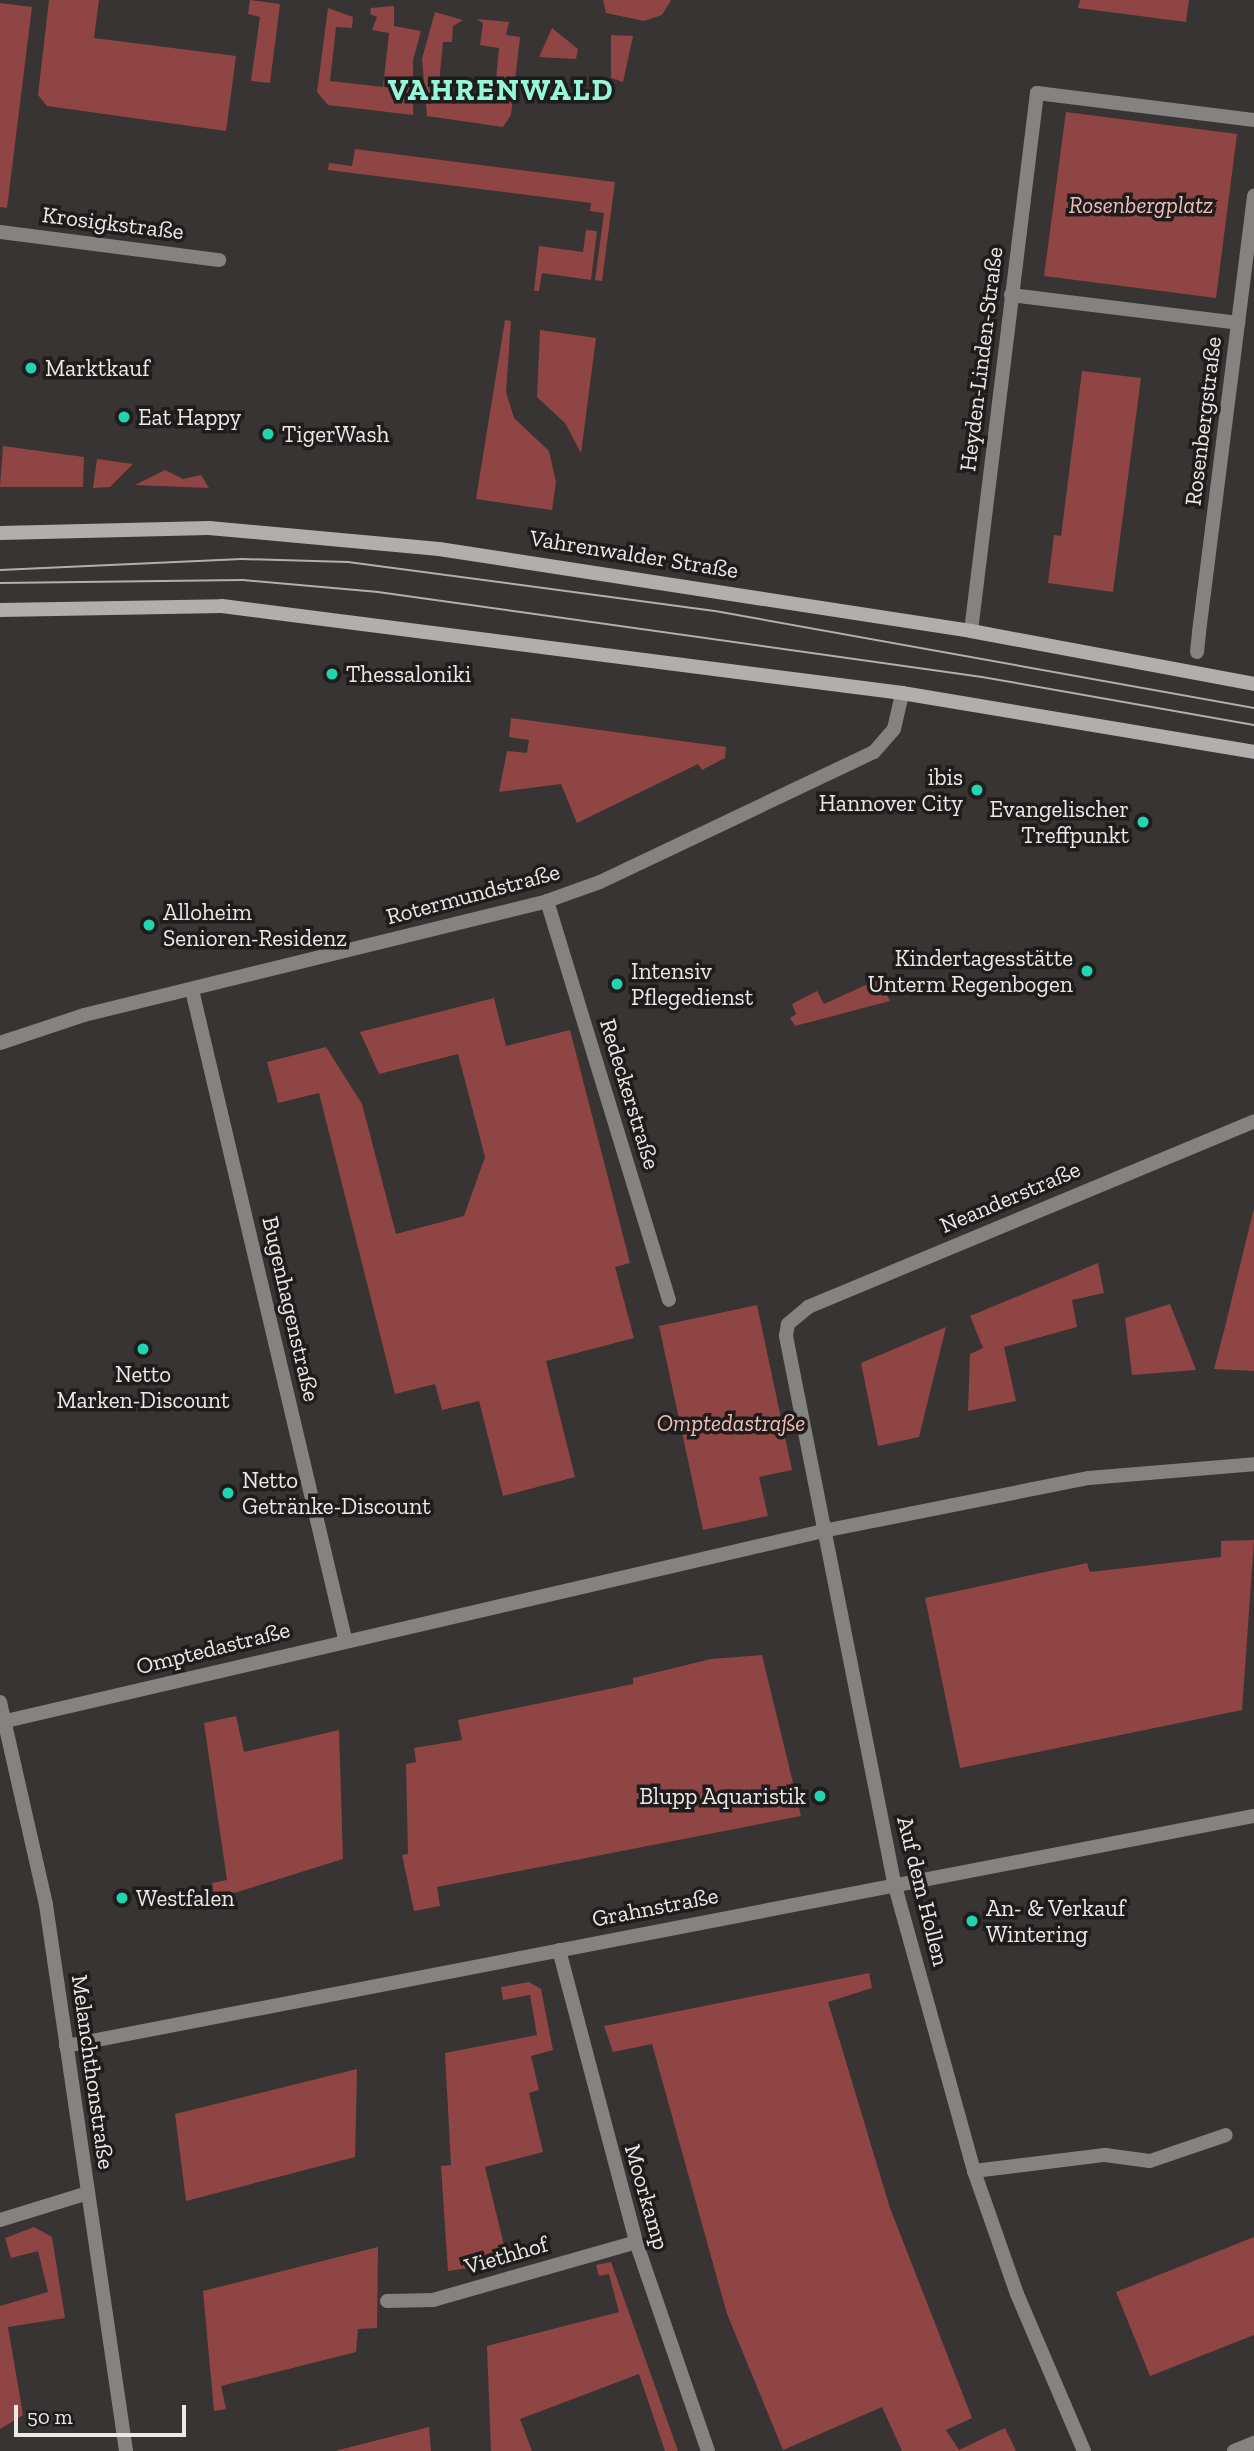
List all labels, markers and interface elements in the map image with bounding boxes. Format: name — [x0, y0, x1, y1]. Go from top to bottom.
district label: VAHRENWALD — [389, 72, 613, 108]
park label: Rosenbergplatz — [1069, 191, 1213, 219]
street label: Krosigkstraße — [41, 201, 185, 245]
street label: Heyden-Linden-Straße — [954, 245, 1008, 473]
street label: Rosenbergstraße — [1179, 335, 1227, 507]
place label: Marktkauf — [45, 354, 149, 382]
marker: Marktkauf — [23, 360, 39, 376]
place label: Eat Happy — [138, 403, 241, 431]
marker: Eat Happy — [116, 409, 132, 425]
place label: TigerWash — [282, 420, 389, 448]
marker: TigerWash — [260, 426, 276, 442]
street label: Vahrenwalder Straße — [528, 524, 740, 584]
place label: Thessaloniki — [346, 660, 471, 688]
marker: Thessaloniki — [324, 666, 340, 682]
place label: ibis Hannover City — [818, 763, 963, 817]
marker: ibis Hannover City — [969, 782, 985, 798]
place label: Evangelischer Treffpunkt — [989, 795, 1129, 849]
marker: Evangelischer Treffpunkt — [1135, 814, 1151, 830]
street label: Rotermundstraße — [383, 858, 563, 930]
place label: Alloheim Senioren-Residenz — [163, 898, 347, 952]
marker: Alloheim Senioren-Residenz — [141, 917, 157, 933]
place label: Kindertagesstätte Unterm Regenbogen — [868, 944, 1073, 998]
place label: Intensiv Pflegedienst — [631, 957, 753, 1011]
marker: Kindertagesstätte Unterm Regenbogen — [1079, 963, 1095, 979]
marker: Intensiv Pflegedienst — [609, 976, 625, 992]
street label: Redeckerstraße — [594, 1015, 666, 1173]
street label: Neanderstraße — [936, 1155, 1084, 1239]
street label: Bugenhagenstraße — [256, 1214, 326, 1404]
marker: Netto Marken-Discount — [135, 1341, 151, 1357]
place label: Netto Marken-Discount — [56, 1360, 230, 1414]
park label: Omptedastraße — [657, 1409, 805, 1437]
place label: Netto Getränke-Discount — [242, 1466, 431, 1520]
marker: Netto Getränke-Discount — [220, 1485, 236, 1501]
street label: Omptedastraße — [133, 1616, 293, 1680]
place label: Blupp Aquaristik — [639, 1782, 806, 1810]
marker: Blupp Aquaristik — [812, 1788, 828, 1804]
street label: Auf dem Hollen — [891, 1813, 955, 1969]
street label: Grahnstraße — [590, 1881, 720, 1933]
place label: Westfalen — [136, 1884, 234, 1912]
marker: Westfalen — [114, 1890, 130, 1906]
place label: An- & Verkauf Wintering — [986, 1894, 1126, 1948]
marker: An- & Verkauf Wintering — [964, 1913, 980, 1929]
street label: Melanchthonstraße — [66, 1973, 120, 2171]
street label: Moorkamp — [619, 2141, 675, 2253]
street label: Viethhof — [461, 2230, 551, 2280]
scale bar — [18, 2392, 189, 2436]
text: 50 m — [27, 2404, 73, 2429]

